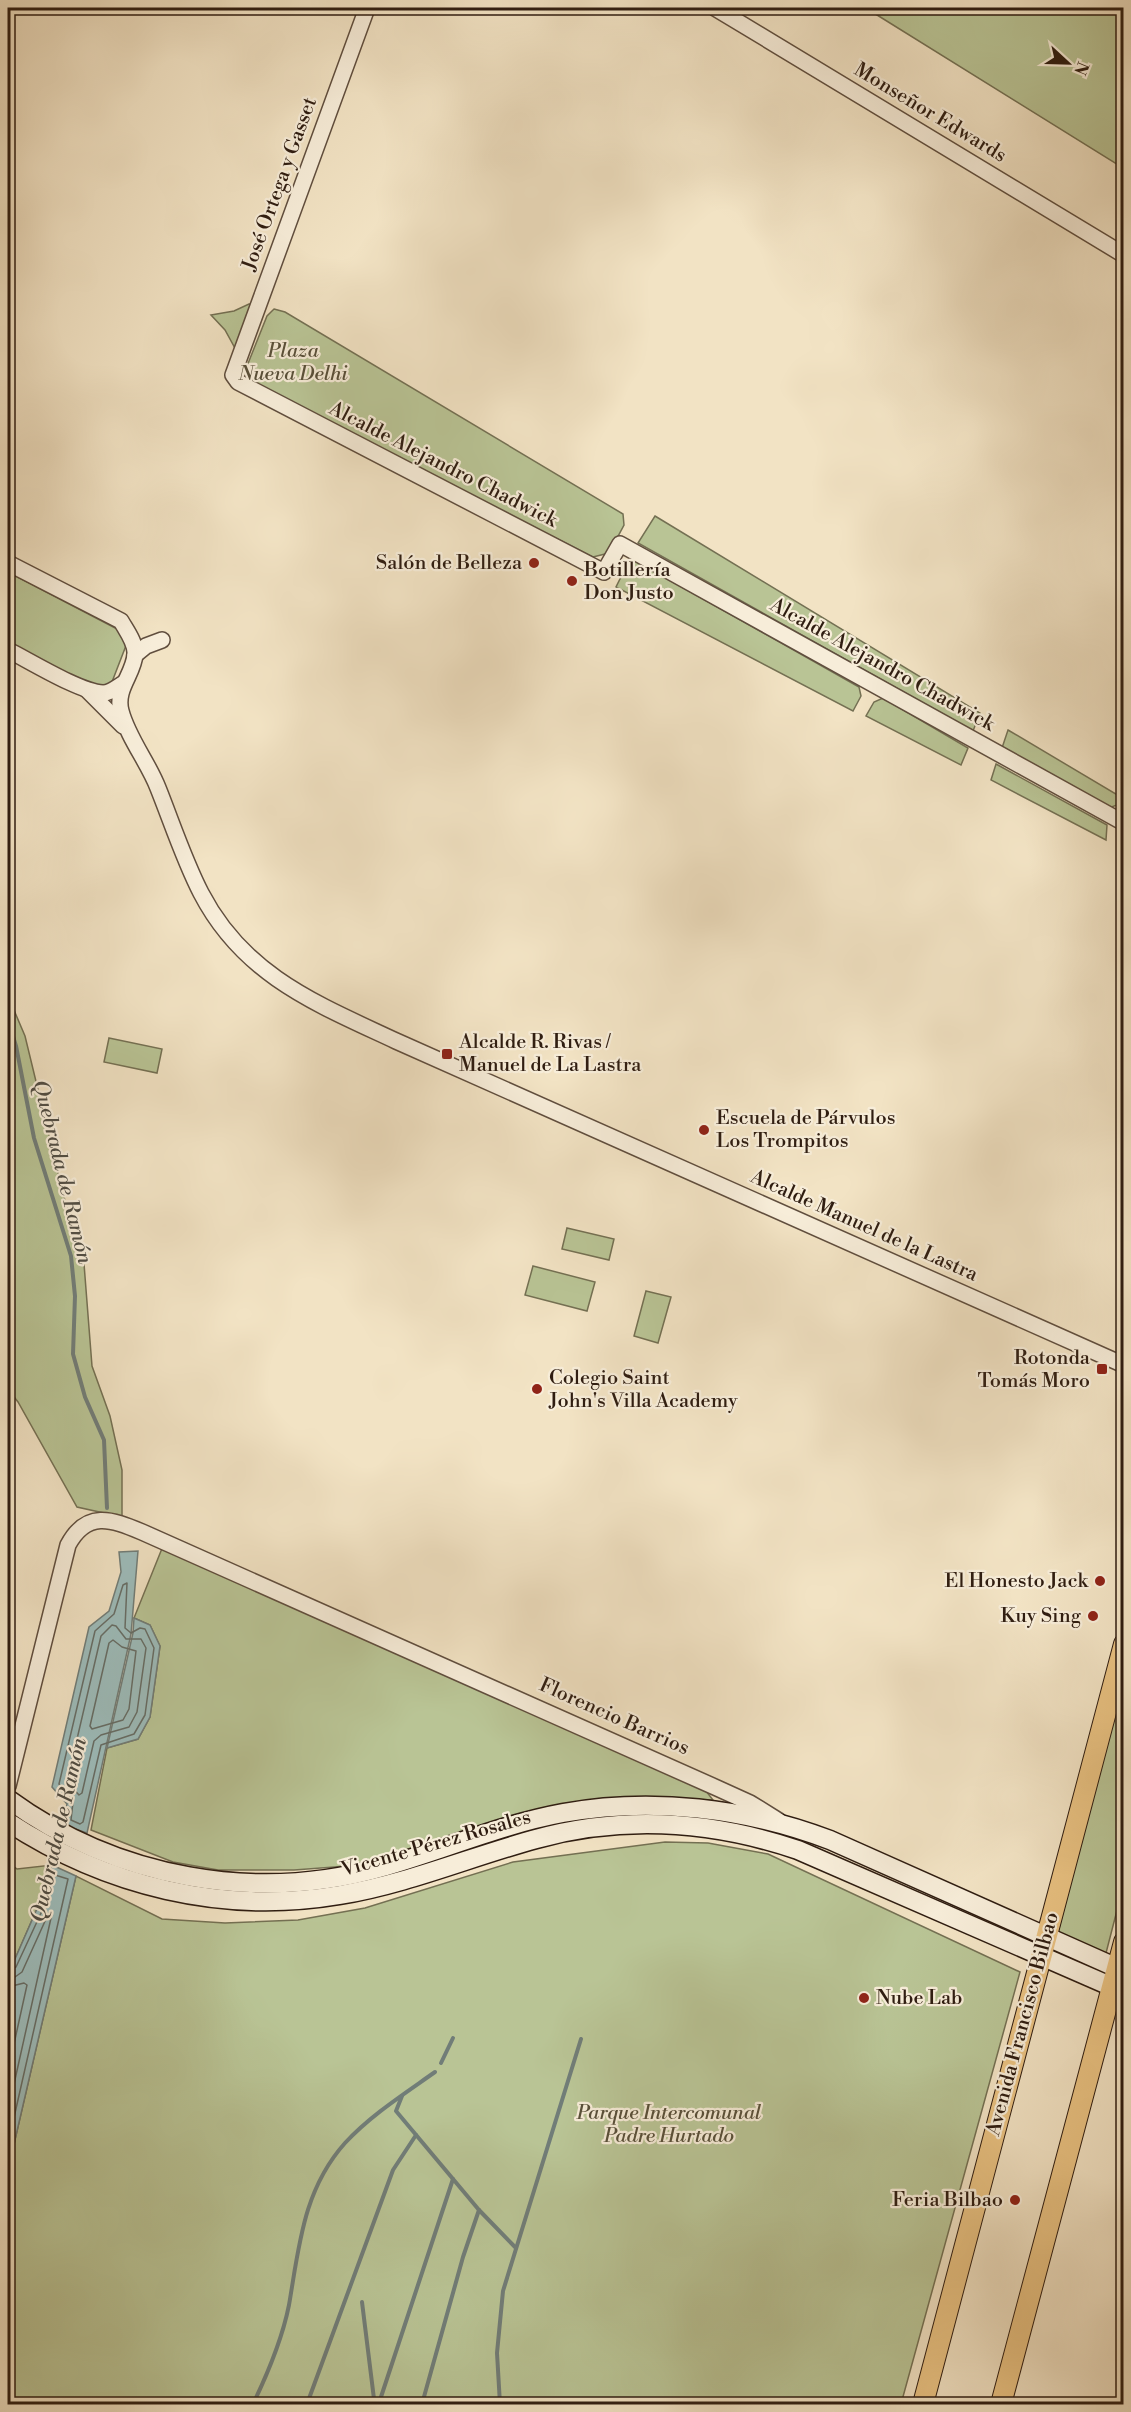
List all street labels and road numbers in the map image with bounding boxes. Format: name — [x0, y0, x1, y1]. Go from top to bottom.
street label: Monseñor Edwards — [849, 58, 1011, 168]
street label: José Ortega y Gasset — [237, 94, 323, 275]
street label: Alcalde Alejandro Chadwick — [324, 396, 563, 534]
street label: Alcalde Alejandro Chadwick — [764, 592, 1000, 738]
street label: Alcalde Manuel de la Lastra — [745, 1164, 982, 1288]
street label: Florencio Barrios — [535, 1673, 693, 1761]
street label: Vicente Pérez Rosales — [337, 1805, 534, 1883]
street label: Avenida Francisco Bilbao — [981, 1909, 1065, 2139]

